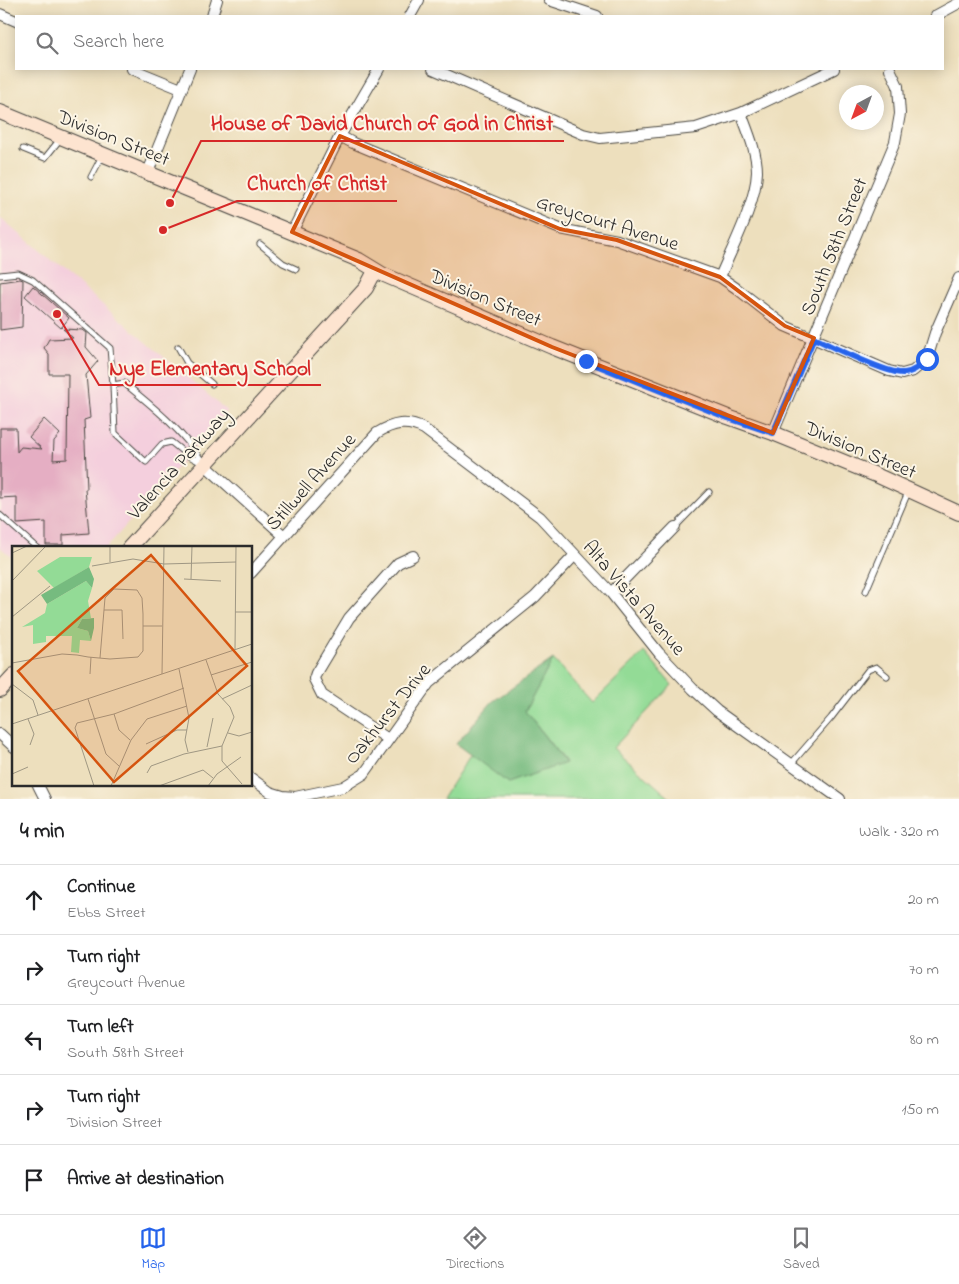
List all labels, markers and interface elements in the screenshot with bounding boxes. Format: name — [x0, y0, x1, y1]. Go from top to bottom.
search box — [15, 15, 944, 70]
icon: search — [33, 29, 61, 57]
text: Search here — [73, 29, 164, 56]
north arrow — [839, 85, 884, 130]
street label: Division Street — [52, 103, 174, 175]
callout: House of David Church of God in Christ — [201, 105, 564, 141]
text: House of David Church of God in Christ — [211, 110, 554, 140]
callout: Church of Christ — [237, 165, 397, 201]
text: Church of Christ — [247, 170, 388, 200]
street label: South 58th Street — [794, 173, 876, 320]
street label: Greycourt Avenue — [532, 189, 682, 260]
street label: Division Street — [424, 262, 546, 336]
route start — [916, 348, 939, 371]
callout: Nye Elementary School — [99, 349, 321, 385]
route end — [575, 350, 598, 373]
text: Nye Elementary School — [109, 355, 311, 387]
street label: Valencia Parkway — [121, 402, 238, 528]
street label: Division Street — [799, 414, 921, 488]
street label: Stillwell Avenue — [260, 427, 364, 538]
street label: Alta Vista Avenue — [575, 535, 692, 663]
inset map — [12, 546, 252, 786]
street label: Oakhurst Drive — [339, 657, 439, 772]
text: 4 min — [20, 817, 64, 847]
text: Walk · 320 m — [859, 820, 939, 844]
text: Continue — [67, 874, 135, 901]
icon: ahead — [20, 886, 48, 914]
text: 20 m — [908, 888, 939, 912]
text: Ebbs Street — [67, 901, 146, 925]
text: Turn right — [67, 944, 140, 971]
icon: right — [20, 956, 48, 984]
text: 70 m — [909, 958, 939, 982]
text: Greycourt Avenue — [67, 971, 185, 995]
text: Turn left — [67, 1014, 134, 1041]
icon: left — [20, 1026, 48, 1054]
text: 80 m — [910, 1028, 939, 1052]
text: South 58th Street — [67, 1041, 184, 1065]
text: Turn right — [67, 1084, 140, 1111]
icon: right — [20, 1096, 48, 1124]
text: 150 m — [901, 1098, 939, 1122]
text: Division Street — [67, 1111, 162, 1135]
icon: arrive — [20, 1166, 48, 1194]
text: Arrive at destination — [67, 1166, 224, 1193]
tab: Map — [139, 1224, 167, 1275]
tab: Directions — [446, 1224, 504, 1275]
tab: Saved — [783, 1224, 820, 1275]

